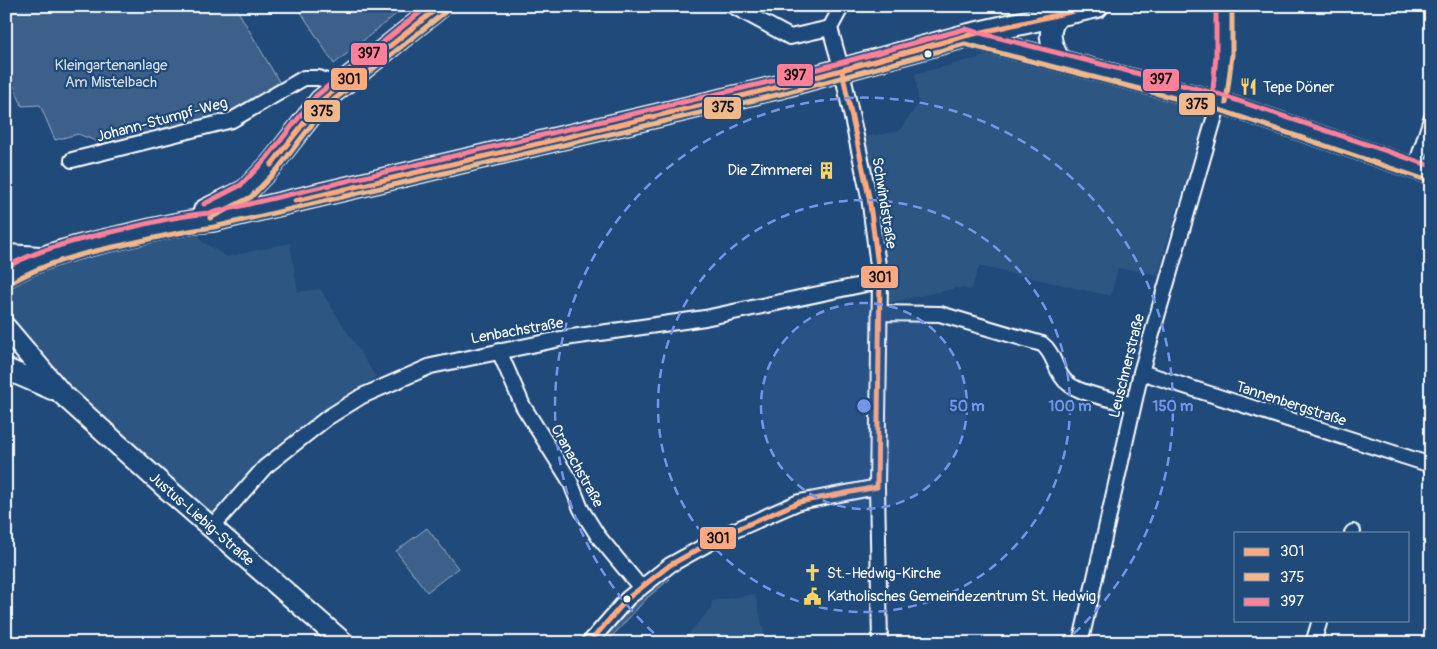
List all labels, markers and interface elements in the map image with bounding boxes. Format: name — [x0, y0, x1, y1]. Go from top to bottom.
line badge: 397 — [350, 42, 388, 66]
text: 397 — [358, 45, 381, 62]
unlabelled marker — [923, 49, 933, 59]
park label: Kleingartenanlage Am Mistelbach — [54, 56, 168, 92]
line badge: 397 — [776, 63, 814, 87]
line badge: 301 — [330, 67, 368, 91]
text: 397 — [784, 67, 807, 84]
line badge: 397 — [1142, 68, 1180, 92]
text: 301 — [338, 71, 360, 88]
text: 397 — [1150, 71, 1173, 88]
restaurant icon: Tepe Döner — [1239, 77, 1259, 97]
place label: Tepe Döner — [1263, 78, 1335, 97]
line badge: 375 — [1178, 92, 1216, 116]
street label: Johann-Stumpf-Weg — [94, 93, 230, 147]
line badge: 375 — [703, 96, 742, 120]
text: 375 — [1186, 96, 1209, 113]
line badge: 375 — [303, 99, 341, 123]
text: 375 — [712, 99, 735, 116]
text: 375 — [311, 103, 334, 120]
street label: Schwindstraße — [867, 156, 901, 251]
building icon: Die Zimmerei — [816, 160, 836, 180]
place label: Die Zimmerei — [728, 161, 812, 180]
line badge: 301 — [860, 265, 899, 289]
text: 301 — [869, 269, 891, 286]
street label: Leuschnerstraße — [1105, 311, 1149, 420]
street label: Lenbachstraße — [469, 313, 565, 348]
street label: Tannenbergstraße — [1233, 377, 1349, 431]
centre of rings — [855, 397, 873, 415]
text: 50 m — [950, 397, 984, 416]
text: 100 m — [1049, 397, 1091, 416]
text: 150 m — [1153, 397, 1193, 416]
street label: Cranachstraße — [546, 421, 608, 511]
street label: Justus-Liebig-Straße — [145, 468, 259, 570]
line badge: 301 — [699, 526, 737, 550]
text: 301 — [707, 530, 729, 547]
legend — [1234, 532, 1410, 622]
text: 301 — [1280, 542, 1304, 561]
church icon: St.-Hedwig-Kirche — [803, 563, 823, 583]
place label: St.-Hedwig-Kirche — [827, 564, 942, 583]
text: 375 — [1280, 568, 1304, 587]
public building icon: Katholisches Gemeindezentrum St. Hedwig — [803, 586, 823, 606]
place label: Katholisches Gemeindezentrum St. Hedwig — [827, 587, 1096, 606]
text: 397 — [1280, 592, 1304, 611]
unlabelled marker — [622, 594, 632, 604]

